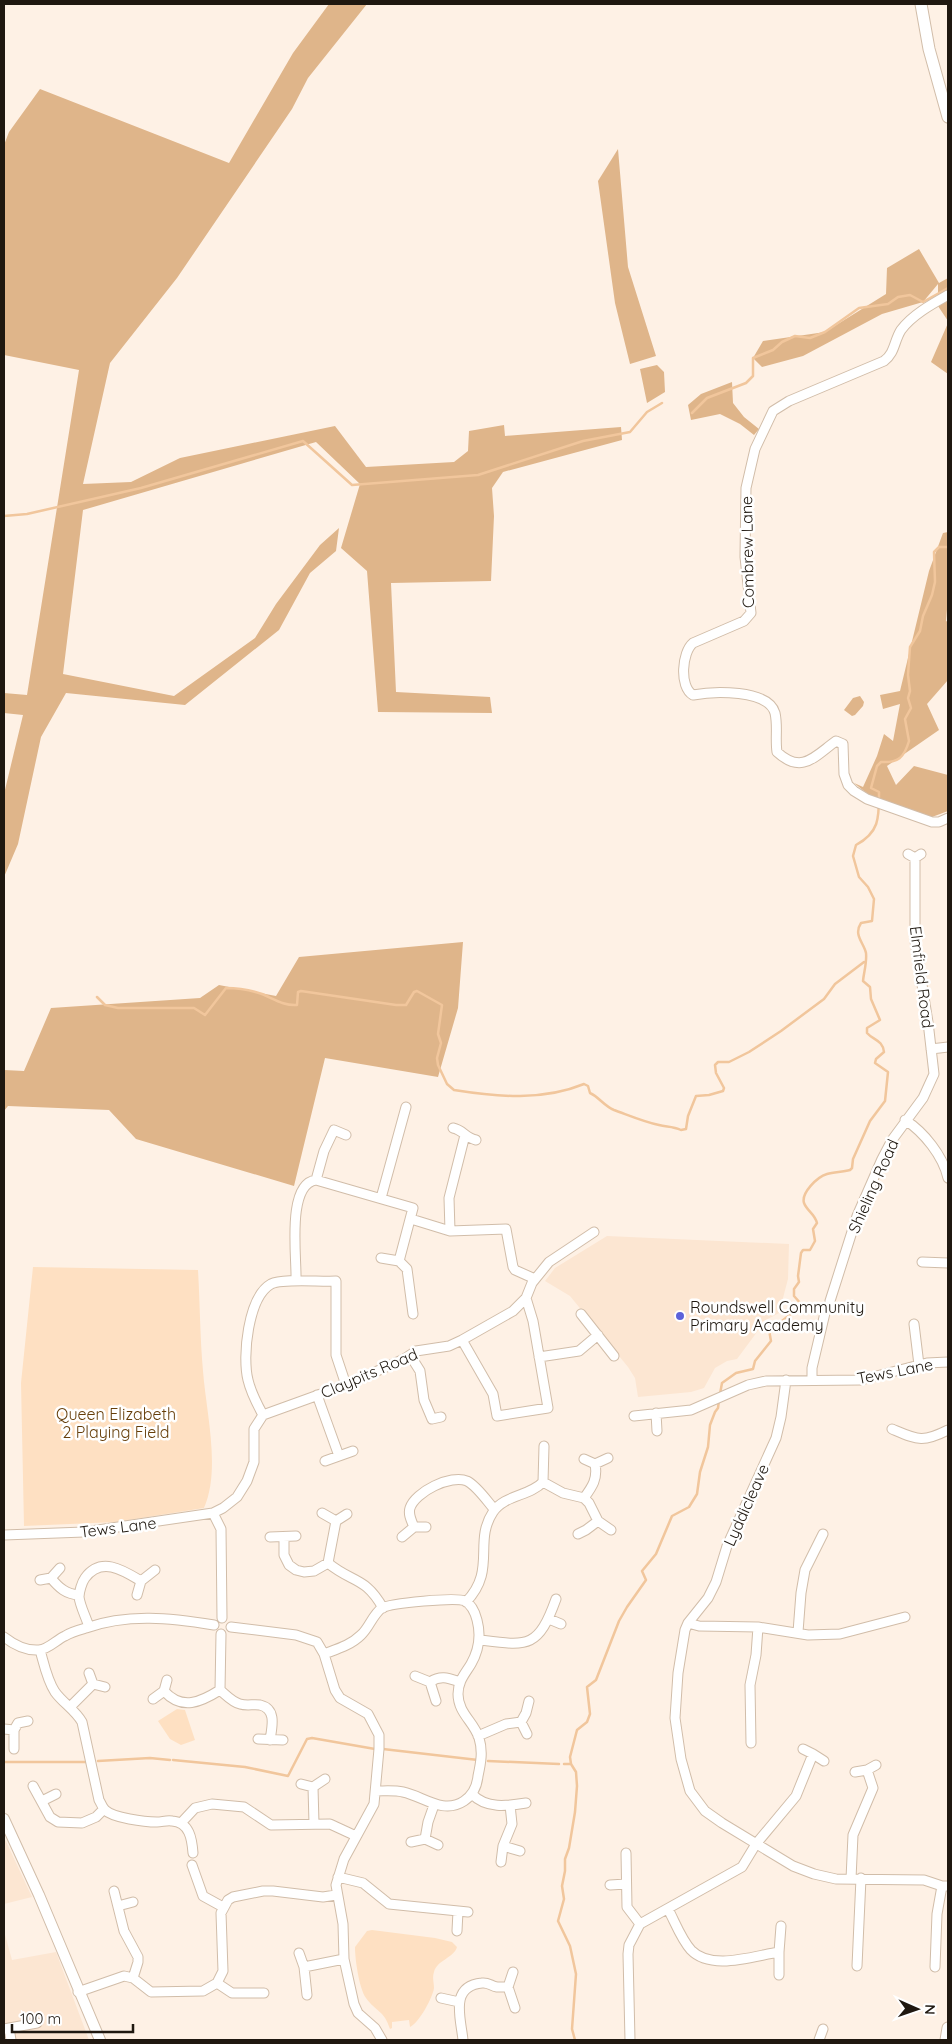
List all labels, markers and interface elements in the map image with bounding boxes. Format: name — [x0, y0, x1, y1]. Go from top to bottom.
street label: Combrew Lane — [736, 496, 758, 608]
street label: Elmfield Road — [906, 925, 938, 1029]
street label: Shieling Road — [843, 1136, 903, 1236]
place label: Roundswell Community Primary Academy — [690, 1297, 864, 1335]
marker: Roundswell Community Primary Academy — [674, 1310, 686, 1322]
street label: Claypits Road — [318, 1344, 420, 1402]
street label: Tews Lane — [855, 1354, 935, 1388]
park label: Queen Elizabeth 2 Playing Field — [56, 1404, 176, 1442]
street label: Lyddicleave — [719, 1461, 773, 1549]
street label: Tews Lane — [79, 1512, 157, 1542]
north arrow — [892, 1984, 942, 2034]
scale bar — [12, 2002, 134, 2034]
text: N — [921, 2004, 939, 2015]
text: 100 m — [20, 2009, 61, 2028]

